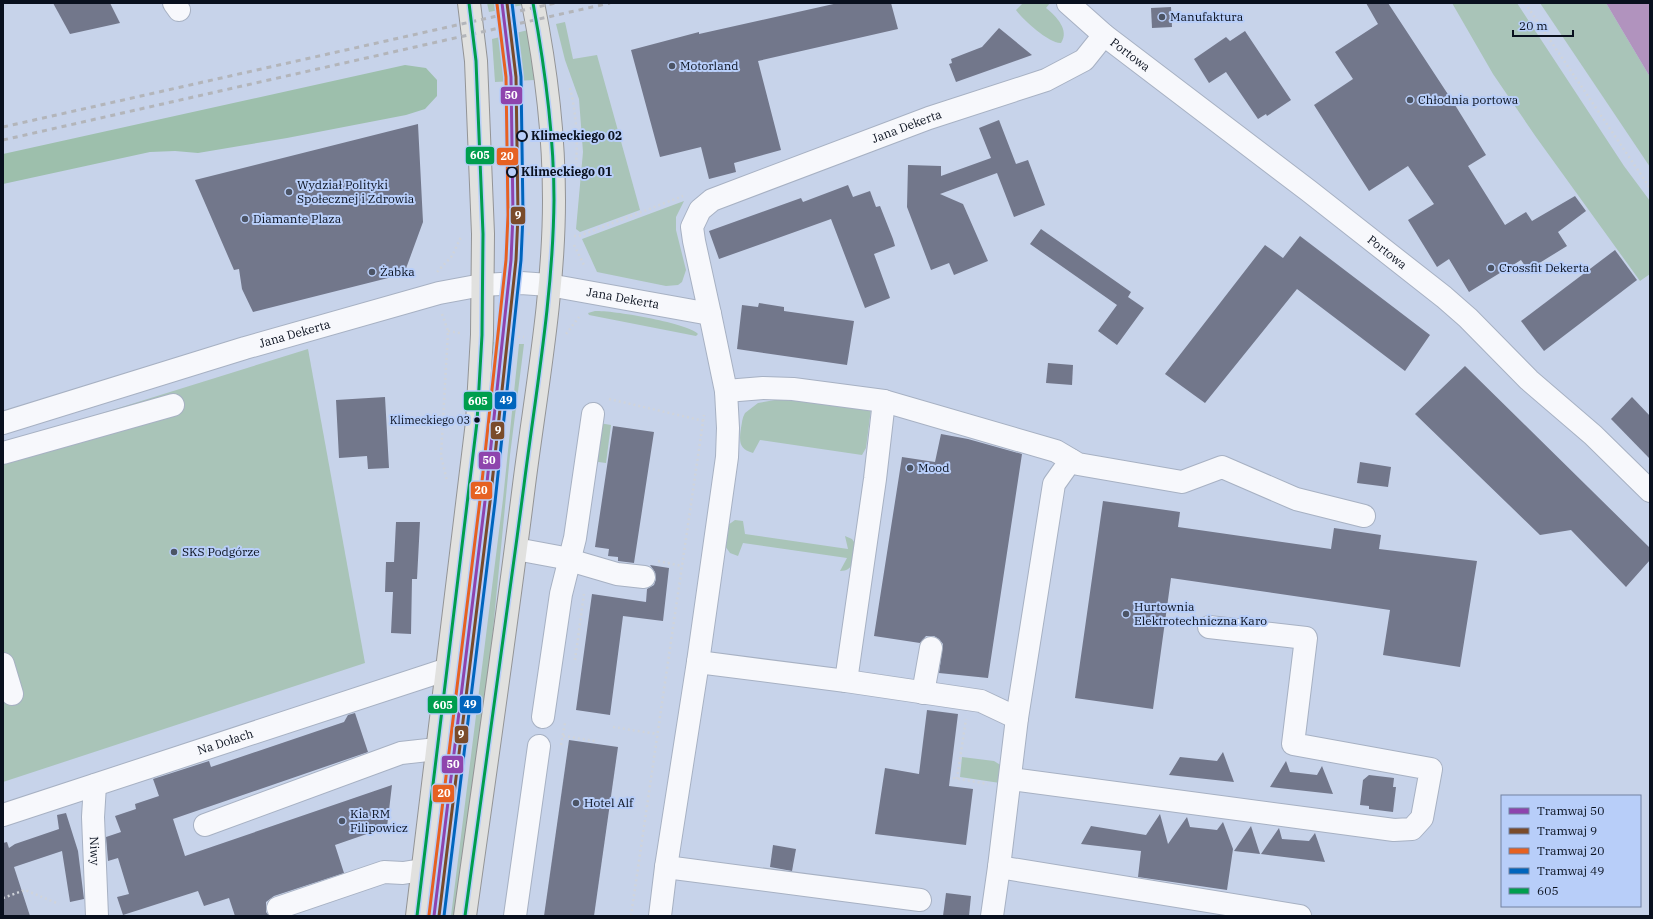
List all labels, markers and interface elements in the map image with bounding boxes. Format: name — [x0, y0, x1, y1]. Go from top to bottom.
place label: Manufaktura — [1170, 9, 1244, 24]
marker: Manufaktura — [1157, 12, 1167, 22]
scale bar — [1513, 12, 1573, 38]
text: 20 m — [1519, 18, 1548, 33]
street label: Portowa — [1107, 35, 1154, 75]
place label: Motorland — [680, 58, 739, 73]
marker: Motorland — [667, 61, 677, 71]
line badge: 50 — [500, 86, 523, 105]
text: 50 — [504, 88, 518, 102]
place label: Chłodnia portowa — [1418, 92, 1519, 107]
marker: Chłodnia portowa — [1405, 95, 1415, 105]
street label: Jana Dekerta — [870, 106, 944, 146]
place label: Klimeckiego 02 — [531, 128, 622, 143]
marker: Klimeckiego 02 — [516, 130, 528, 142]
line badge: 605 — [465, 146, 495, 165]
line badge: 20 — [496, 147, 519, 166]
text: 605 — [470, 148, 490, 162]
text: 20 — [500, 149, 514, 163]
place label: Klimeckiego 01 — [521, 164, 612, 179]
marker: Klimeckiego 01 — [506, 166, 518, 178]
place label: Wydział Polityki Społecznej i Zdrowia — [297, 177, 415, 206]
marker: Wydział Polityki Społecznej i Zdrowia — [284, 187, 294, 197]
line badge: 9 — [510, 206, 526, 225]
text: 9 — [515, 208, 522, 222]
place label: Diamante Plaza — [253, 211, 342, 226]
marker: Diamante Plaza — [240, 214, 250, 224]
street label: Portowa — [1365, 232, 1411, 272]
place label: Crossfit Dekerta — [1499, 260, 1590, 275]
marker: Crossfit Dekerta — [1486, 263, 1496, 273]
place label: Żabka — [380, 264, 415, 279]
marker: Żabka — [367, 267, 377, 277]
street label: Jana Dekerta — [586, 284, 661, 312]
street label: Jana Dekerta — [257, 316, 332, 351]
line badge: 605 — [463, 391, 493, 411]
line badge: 49 — [494, 391, 517, 410]
text: 49 — [499, 393, 513, 407]
text: 605 — [468, 394, 488, 408]
place label: Klimeckiego 03 — [390, 413, 470, 427]
marker: Klimeckiego 03 — [472, 415, 482, 425]
line badge: 9 — [490, 421, 505, 440]
text: 9 — [495, 423, 502, 437]
line badge: 50 — [478, 451, 501, 470]
text: 50 — [482, 453, 496, 467]
place label: Mood — [918, 460, 950, 475]
marker: Mood — [905, 463, 915, 473]
line badge: 20 — [470, 481, 493, 500]
text: 20 — [474, 483, 488, 497]
place label: SKS Podgórze — [182, 544, 260, 559]
marker: SKS Podgórze — [169, 547, 179, 557]
place label: Hurtownia Elektrotechniczna Karo — [1134, 599, 1267, 628]
marker: Hurtownia Elektrotechniczna Karo — [1121, 609, 1131, 619]
line badge: 605 — [427, 695, 458, 714]
line badge: 49 — [459, 695, 482, 714]
text: 49 — [463, 697, 477, 711]
text: 605 — [433, 698, 453, 712]
street label: Na Dołach — [195, 725, 255, 758]
line badge: 9 — [454, 725, 469, 744]
text: 9 — [458, 727, 465, 741]
line badge: 50 — [441, 755, 464, 774]
text: 50 — [446, 757, 460, 771]
line badge: 20 — [432, 784, 455, 803]
text: 20 — [437, 786, 451, 800]
place label: Hotel Alf — [584, 795, 634, 810]
legend — [1501, 795, 1641, 907]
marker: Hotel Alf — [571, 798, 581, 808]
text: Tramwaj 50 — [1537, 803, 1604, 818]
place label: Kia RM Filipowicz — [350, 806, 408, 835]
marker: Kia RM Filipowicz — [337, 816, 347, 826]
text: Tramwaj 9 — [1537, 823, 1597, 838]
street label: Niwy — [87, 836, 103, 866]
text: Tramwaj 20 — [1537, 843, 1604, 858]
text: Tramwaj 49 — [1537, 863, 1604, 878]
text: 605 — [1537, 883, 1559, 898]

